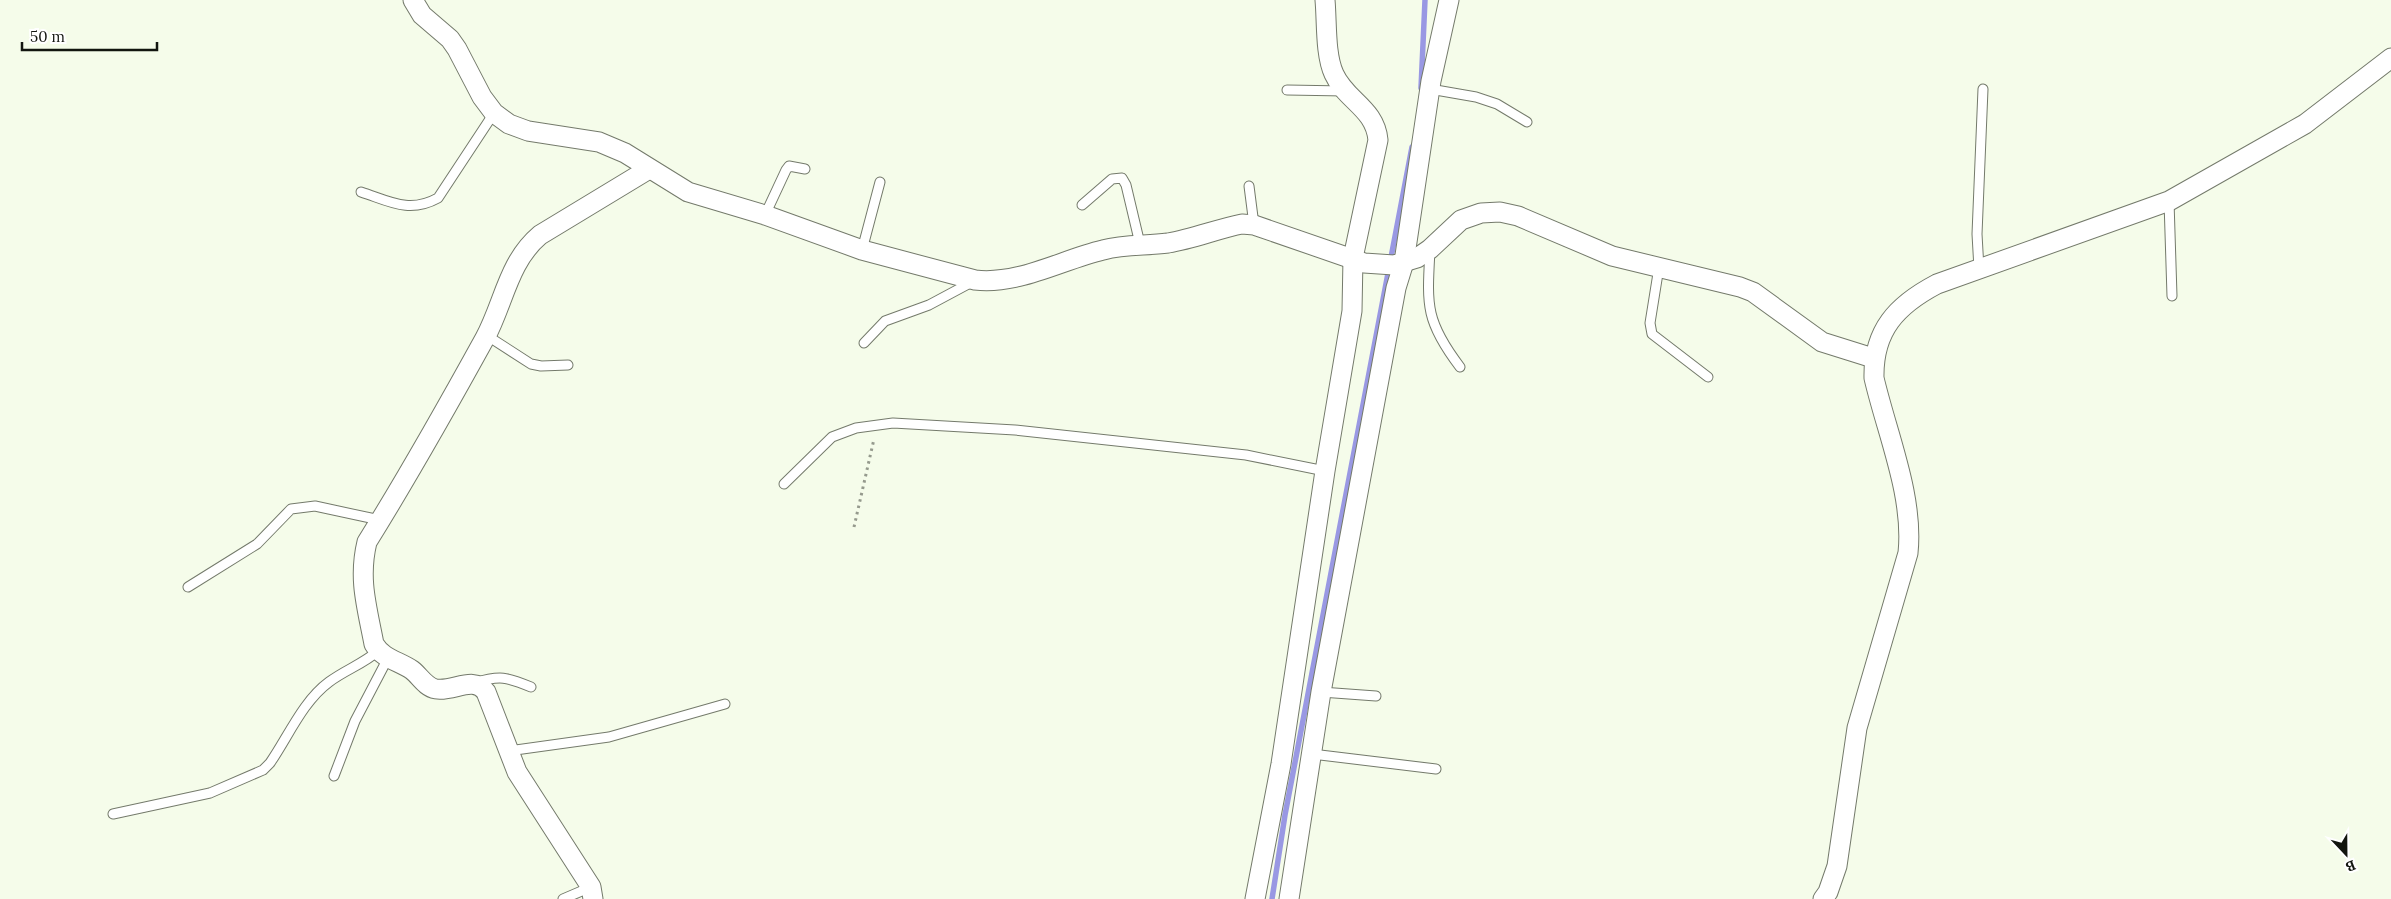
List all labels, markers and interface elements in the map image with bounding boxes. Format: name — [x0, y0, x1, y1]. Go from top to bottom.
scale bar — [22, 20, 158, 52]
text: 50 m — [30, 27, 65, 46]
north arrow — [2321, 829, 2371, 879]
text: B — [2343, 856, 2359, 876]

